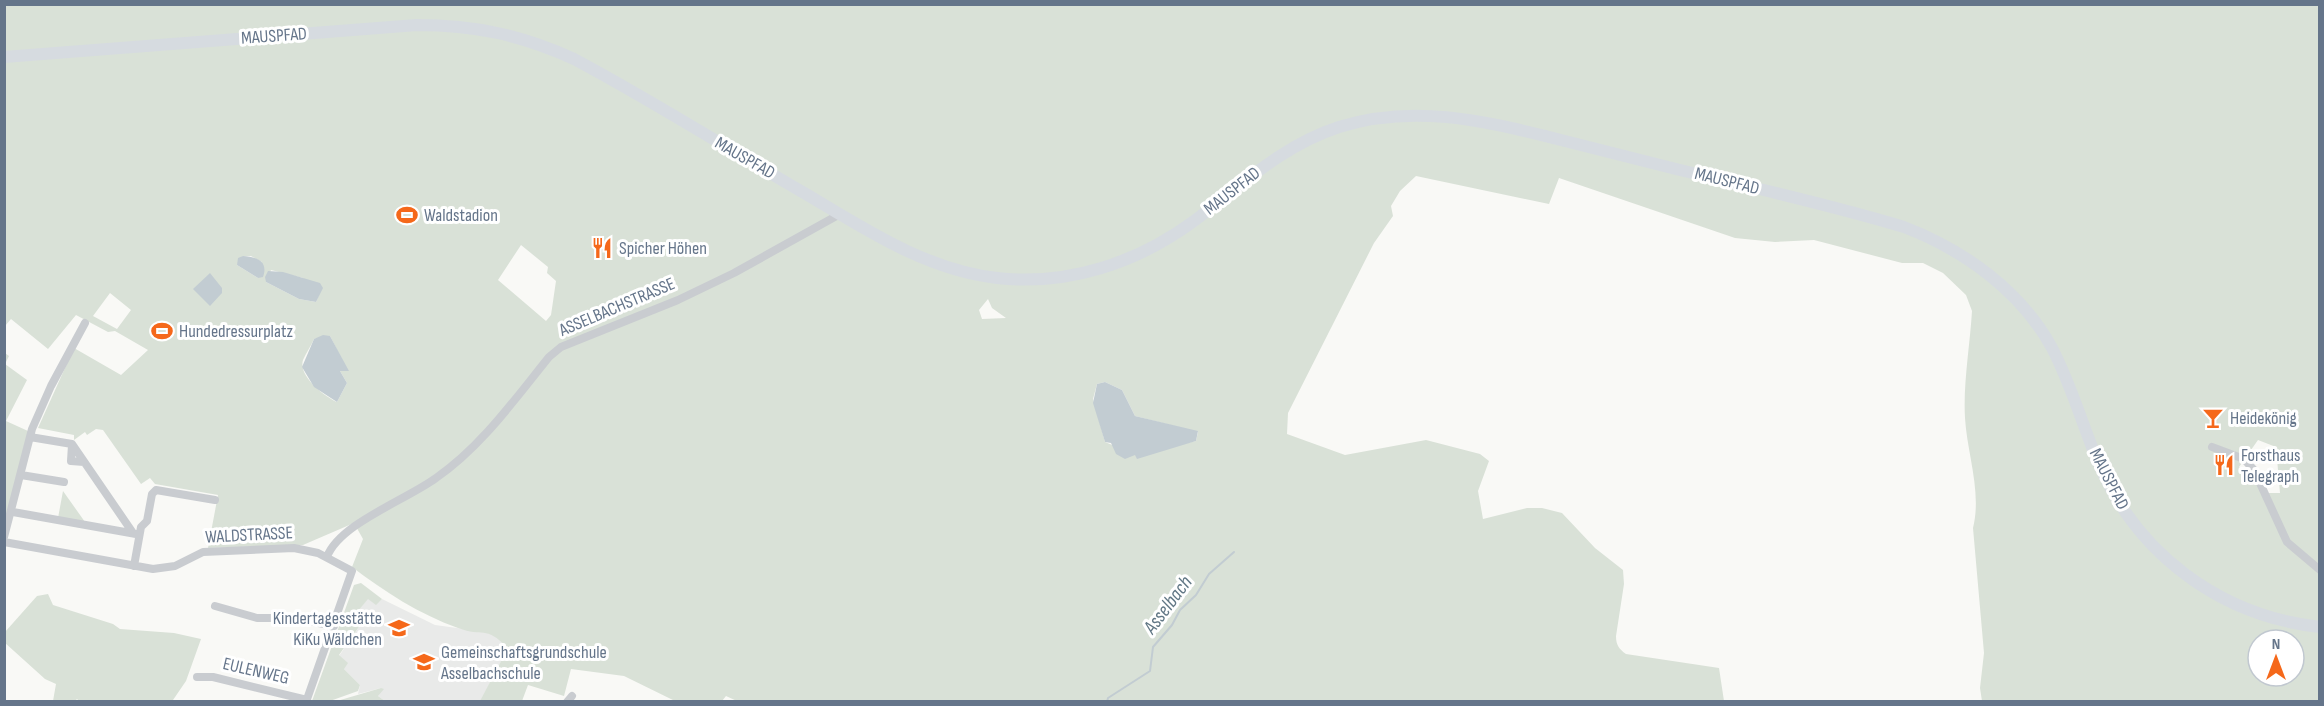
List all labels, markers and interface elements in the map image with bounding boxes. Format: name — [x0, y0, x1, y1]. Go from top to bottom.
street label: MAUSPFAD — [240, 23, 308, 49]
street label: MAUSPFAD — [711, 132, 779, 184]
street label: MAUSPFAD — [1200, 162, 1264, 220]
street label: MAUSPFAD — [1693, 163, 1761, 199]
sports icon: Waldstadion — [395, 203, 419, 227]
place label: Waldstadion — [424, 205, 498, 226]
restaurant icon: Spicher Höhen — [590, 236, 614, 260]
place label: Spicher Höhen — [619, 238, 707, 259]
street label: ASSELBACHSTRASSE — [555, 273, 678, 341]
sports icon: Hundedressurplatz — [150, 319, 174, 343]
place label: Hundedressurplatz — [179, 321, 293, 342]
bar icon: Heidekönig — [2201, 406, 2225, 430]
place label: Heidekönig — [2230, 408, 2297, 429]
street label: MAUSPFAD — [2085, 445, 2133, 513]
place label: Forsthaus Telegraph — [2241, 445, 2301, 487]
restaurant icon: Forsthaus Telegraph — [2212, 453, 2236, 477]
street label: WALDSTRASSE — [205, 522, 293, 548]
water label: Asselbach — [1138, 571, 1198, 639]
place label: Kindertagesstätte KiKu Wäldchen — [273, 608, 382, 650]
school or university icon: Kindertagesstätte KiKu Wäldchen — [387, 616, 411, 640]
north arrow — [2246, 628, 2306, 688]
text: N — [2272, 635, 2280, 654]
place label: Gemeinschaftsgrundschule Asselbachschule — [440, 642, 607, 684]
school or university icon: Gemeinschaftsgrundschule Asselbachschule — [412, 650, 436, 674]
street label: EULENWEG — [221, 653, 291, 689]

